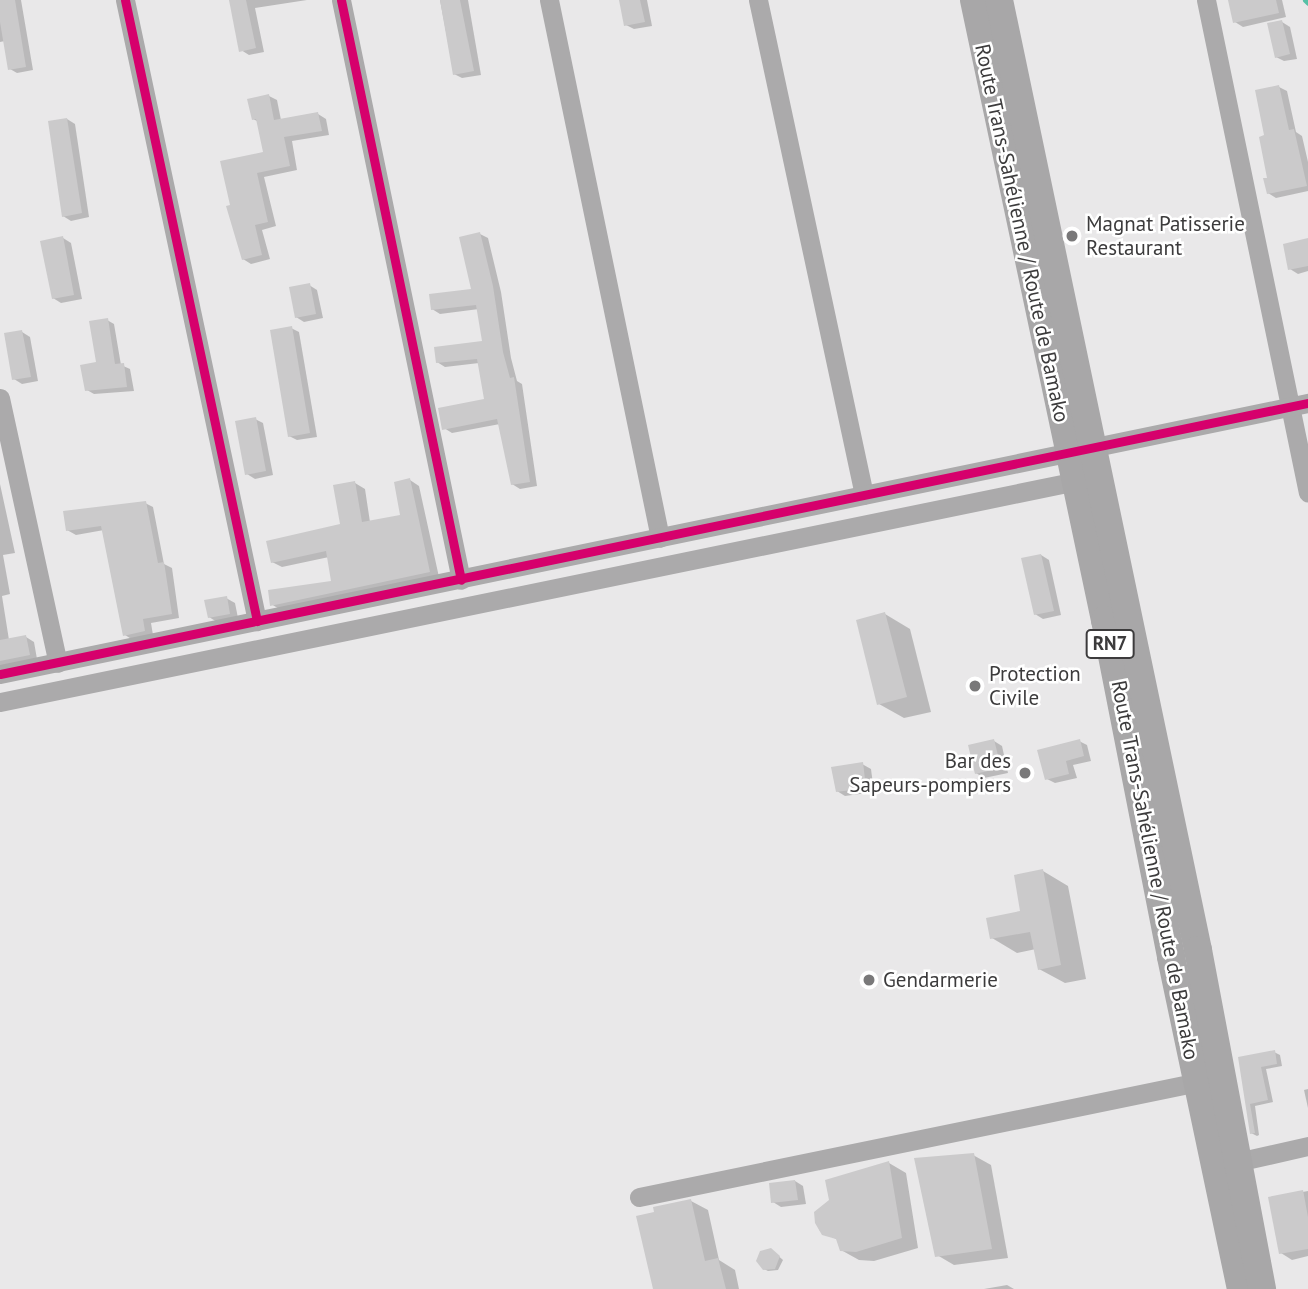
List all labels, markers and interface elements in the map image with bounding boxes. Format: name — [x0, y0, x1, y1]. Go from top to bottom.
street label: Route Trans-Sahélienne / Route de Bamako — [969, 41, 1075, 425]
place label: Magnat Patisserie Restaurant — [1086, 211, 1245, 261]
marker: Magnat Patisserie Restaurant — [1064, 228, 1080, 244]
road number: RN7 — [1086, 628, 1134, 660]
place label: Protection Civile — [989, 661, 1081, 711]
marker: Protection Civile — [967, 678, 983, 694]
street label: Route Trans-Sahélienne / Route de Bamako — [1106, 678, 1204, 1062]
place label: Bar des Sapeurs-pompiers — [849, 748, 1011, 798]
marker: Bar des Sapeurs-pompiers — [1017, 765, 1033, 781]
place label: Gendarmerie — [883, 967, 998, 993]
marker: Gendarmerie — [861, 972, 877, 988]

